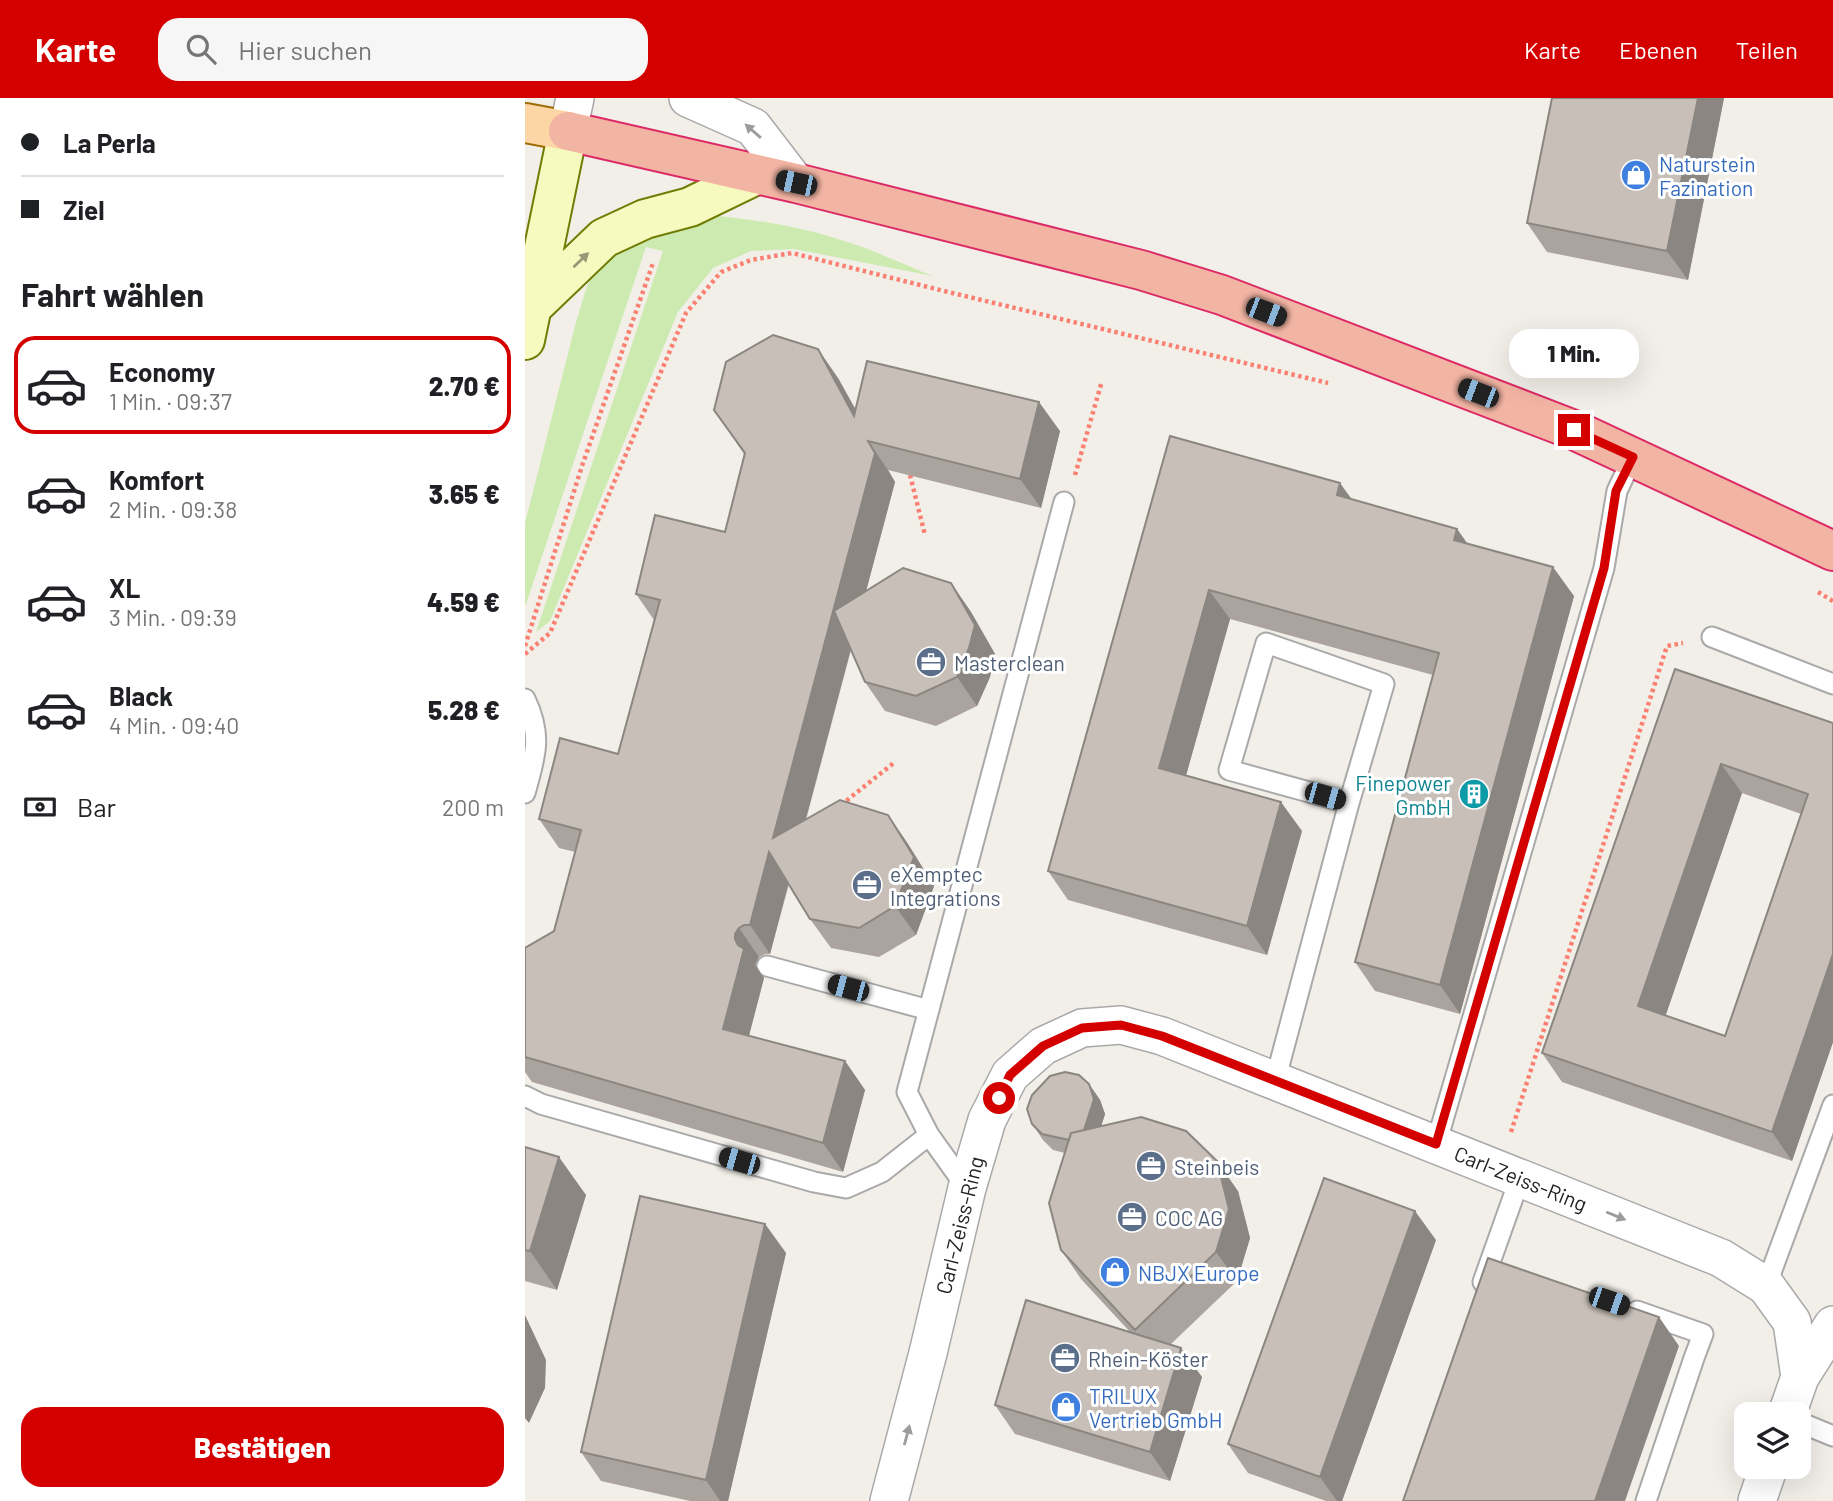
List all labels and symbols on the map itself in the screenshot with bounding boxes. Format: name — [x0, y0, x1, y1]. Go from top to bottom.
one-way arrow — [744, 123, 762, 138]
place label: Naturstein Fazination — [1659, 151, 1756, 200]
shop icon: Naturstein Fazination — [1619, 158, 1653, 192]
car — [774, 168, 819, 198]
one-way arrow — [572, 253, 589, 269]
car — [1243, 295, 1290, 329]
callout: 1 Min. — [1509, 328, 1639, 378]
car — [1455, 376, 1502, 410]
route end — [1558, 414, 1590, 446]
office icon: Masterclean — [914, 645, 948, 679]
place label: Masterclean — [954, 650, 1065, 675]
place label: Finepower GmbH — [1355, 770, 1451, 819]
building icon: Finepower GmbH — [1457, 777, 1491, 811]
car — [1302, 780, 1349, 812]
place label: eXemptec Integrations — [890, 861, 1001, 910]
office icon: eXemptec Integrations — [850, 868, 884, 902]
car — [825, 972, 872, 1004]
route start — [983, 1082, 1015, 1114]
street label: Carl-Zeiss-Ring — [1451, 1140, 1591, 1216]
car — [716, 1145, 763, 1177]
office icon: Steinbeis — [1134, 1149, 1168, 1183]
street label: Carl-Zeiss-Ring — [930, 1154, 988, 1296]
place label: Steinbeis — [1174, 1154, 1259, 1179]
office icon: COC AG — [1115, 1200, 1149, 1234]
place label: COC AG — [1155, 1205, 1223, 1230]
one-way arrow — [1606, 1211, 1627, 1222]
shop icon: NBJX Europe — [1098, 1255, 1132, 1289]
place label: NBJX Europe — [1138, 1260, 1259, 1285]
car — [1586, 1284, 1633, 1318]
office icon: Rhein-Köster — [1048, 1341, 1082, 1375]
place label: Rhein-Köster — [1088, 1346, 1208, 1371]
place label: TRILUX Vertrieb GmbH — [1089, 1383, 1222, 1432]
shop icon: TRILUX Vertrieb GmbH — [1049, 1390, 1083, 1424]
one-way arrow — [902, 1424, 913, 1446]

